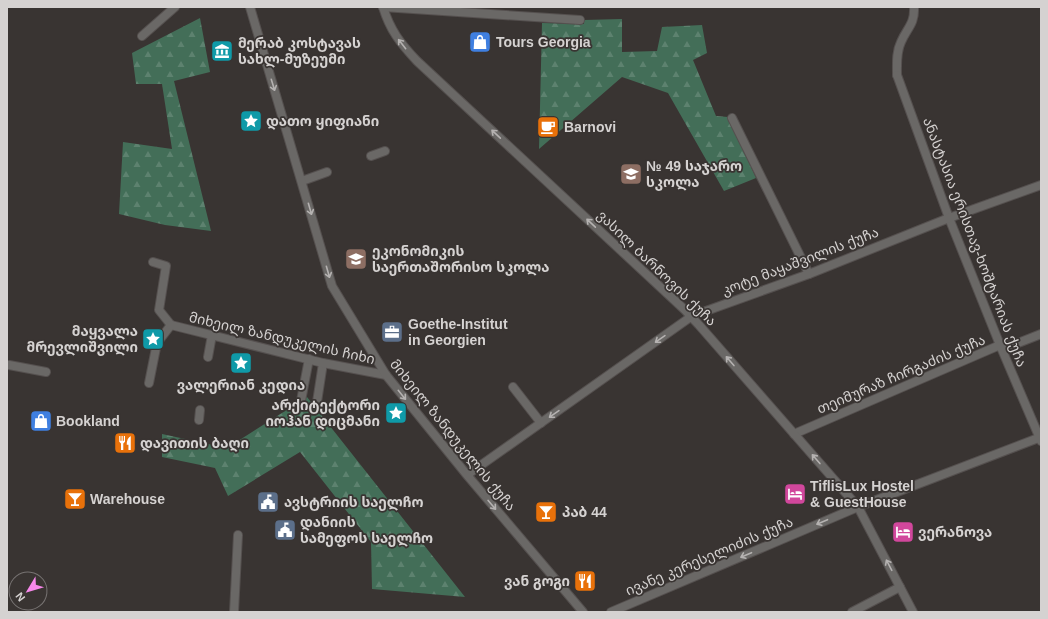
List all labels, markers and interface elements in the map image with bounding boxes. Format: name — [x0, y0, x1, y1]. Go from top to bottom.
shop icon: Tours Georgia — [467, 29, 493, 55]
place label: Tours Georgia — [496, 34, 591, 50]
place label: მერაბ კოსტავას სახლ-მუზეუმი — [238, 35, 361, 68]
museum icon: მერაბ კოსტავას სახლ-მუზეუმი — [209, 38, 235, 64]
one-way arrow — [398, 39, 407, 50]
one-way arrow — [270, 78, 277, 91]
place icon: დათო ყიფიანი — [238, 108, 264, 134]
place label: დათო ყიფიანი — [266, 113, 379, 130]
cafe icon: Barnovi — [535, 114, 561, 140]
street label: ანასტასია ერისთავ-ხოშტარიას ქუჩა — [919, 115, 1030, 369]
place label: Barnovi — [564, 119, 616, 135]
one-way arrow — [491, 130, 501, 139]
place label: № 49 საჯარო სკოლა — [646, 158, 742, 191]
school or university icon: № 49 საჯარო სკოლა — [618, 161, 644, 187]
one-way arrow — [307, 202, 314, 215]
street label: ვასილ ბარნოვის ქუჩა — [593, 207, 720, 330]
one-way arrow — [586, 218, 596, 228]
street label: კოტე მაყაშვილის ქუჩა — [719, 224, 881, 299]
place label: ეკონომიკის საერთაშორისო სკოლა — [372, 243, 550, 276]
school or university icon: ეკონომიკის საერთაშორისო სკოლა — [343, 246, 369, 272]
one-way arrow — [325, 265, 332, 278]
street label: მიხეილ ზანდუკელის ჩიხი — [187, 309, 377, 368]
place label: Goethe-Institut in Georgien — [408, 316, 508, 348]
office icon: Goethe-Institut in Georgien — [379, 319, 405, 345]
place label: მაყვალა მრევლიშვილი — [26, 323, 138, 356]
place icon: მაყვალა მრევლიშვილი — [140, 326, 166, 352]
street label: თეიმურაზ ჩირგაძის ქუჩა — [814, 331, 988, 418]
one-way arrow — [654, 334, 665, 343]
place icon: ვალერიან კედია — [228, 350, 254, 376]
one-way arrow — [726, 355, 735, 366]
street label: მიხეილ ზანდუკელის ქუჩა — [386, 356, 519, 515]
place label: ვალერიან კედია — [177, 377, 305, 394]
one-way arrow — [398, 389, 406, 400]
place label: არქიტექტორი იოჰან დიცმანი — [265, 397, 380, 430]
place icon: არქიტექტორი იოჰან დიცმანი — [383, 400, 409, 426]
shop icon: Bookland — [28, 408, 54, 434]
one-way arrow — [548, 410, 559, 418]
place label: Bookland — [56, 413, 120, 429]
restaurant icon: დავითის ბაღი — [112, 430, 138, 456]
place label: დავითის ბაღი — [140, 435, 249, 452]
one-way arrow — [812, 454, 821, 464]
place label: TiflisLux Hostel & GuestHouse — [810, 478, 914, 510]
hotel icon: TiflisLux Hostel & GuestHouse — [782, 481, 808, 507]
bar icon: Warehouse — [62, 486, 88, 512]
public building icon: ავსტრიის საელჩო — [255, 489, 281, 515]
place label: Warehouse — [90, 491, 165, 507]
place label: ავსტრიის საელჩო — [284, 494, 423, 511]
bar icon: პაბ 44 — [533, 499, 559, 525]
one-way arrow — [488, 500, 497, 511]
place label: პაბ 44 — [562, 504, 607, 520]
street label: ივანე კერესელიძის ქუჩა — [623, 513, 796, 600]
place label: დანიის სამეფოს საელჩო — [300, 514, 433, 547]
public building icon: დანიის სამეფოს საელჩო — [272, 517, 298, 543]
one-way arrow — [817, 519, 829, 526]
hotel icon: ვერანოვა — [890, 519, 916, 545]
place label: ვერანოვა — [918, 524, 992, 541]
one-way arrow — [740, 551, 752, 559]
one-way arrow — [884, 559, 892, 571]
restaurant icon: ვან გოგი — [572, 568, 598, 594]
north arrow — [8, 571, 48, 611]
place label: ვან გოგი — [504, 573, 570, 590]
text: N — [13, 590, 27, 604]

